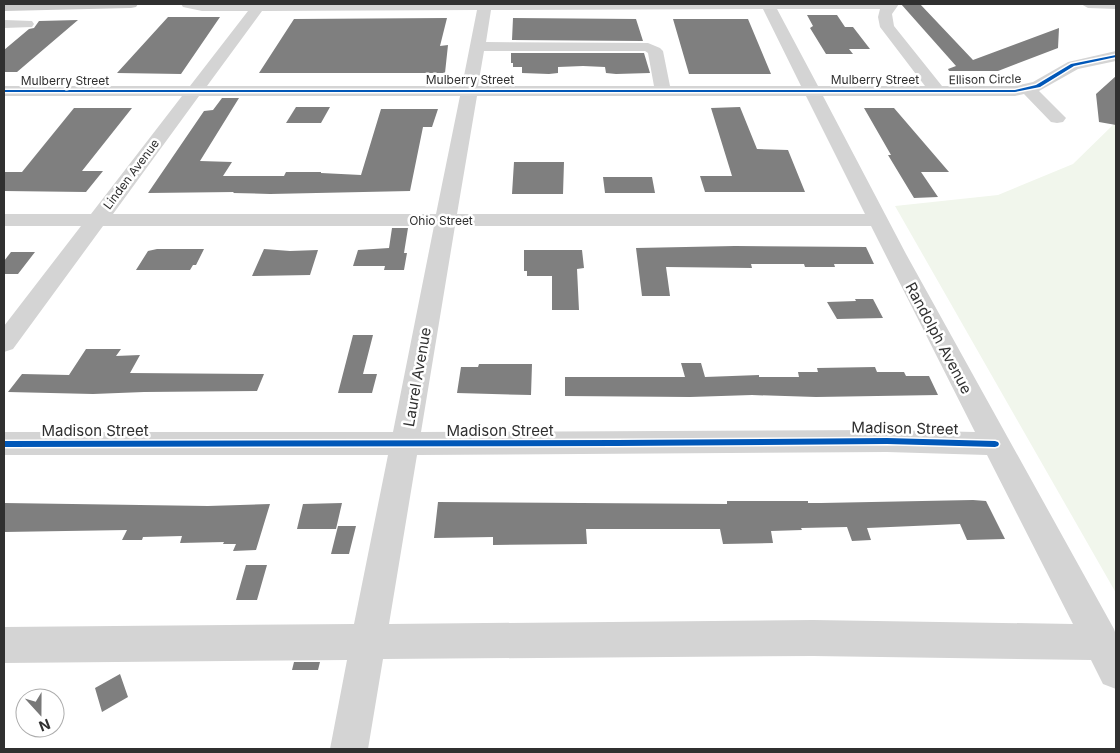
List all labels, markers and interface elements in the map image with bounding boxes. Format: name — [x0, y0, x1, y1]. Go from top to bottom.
street label: Ellison Circle — [949, 71, 1021, 87]
street label: Mulberry Street — [426, 72, 514, 87]
street label: Mulberry Street — [831, 72, 919, 87]
street label: Mulberry Street — [21, 73, 109, 88]
street label: Linden Avenue — [100, 136, 162, 212]
street label: Ohio Street — [409, 213, 473, 228]
street label: Randolph Avenue — [902, 279, 976, 397]
street label: Laurel Avenue — [399, 326, 435, 428]
street label: Madison Street — [851, 418, 959, 438]
street label: Madison Street — [41, 421, 149, 440]
street label: Madison Street — [446, 421, 554, 440]
north arrow — [15, 688, 65, 738]
text: N — [37, 716, 53, 735]

